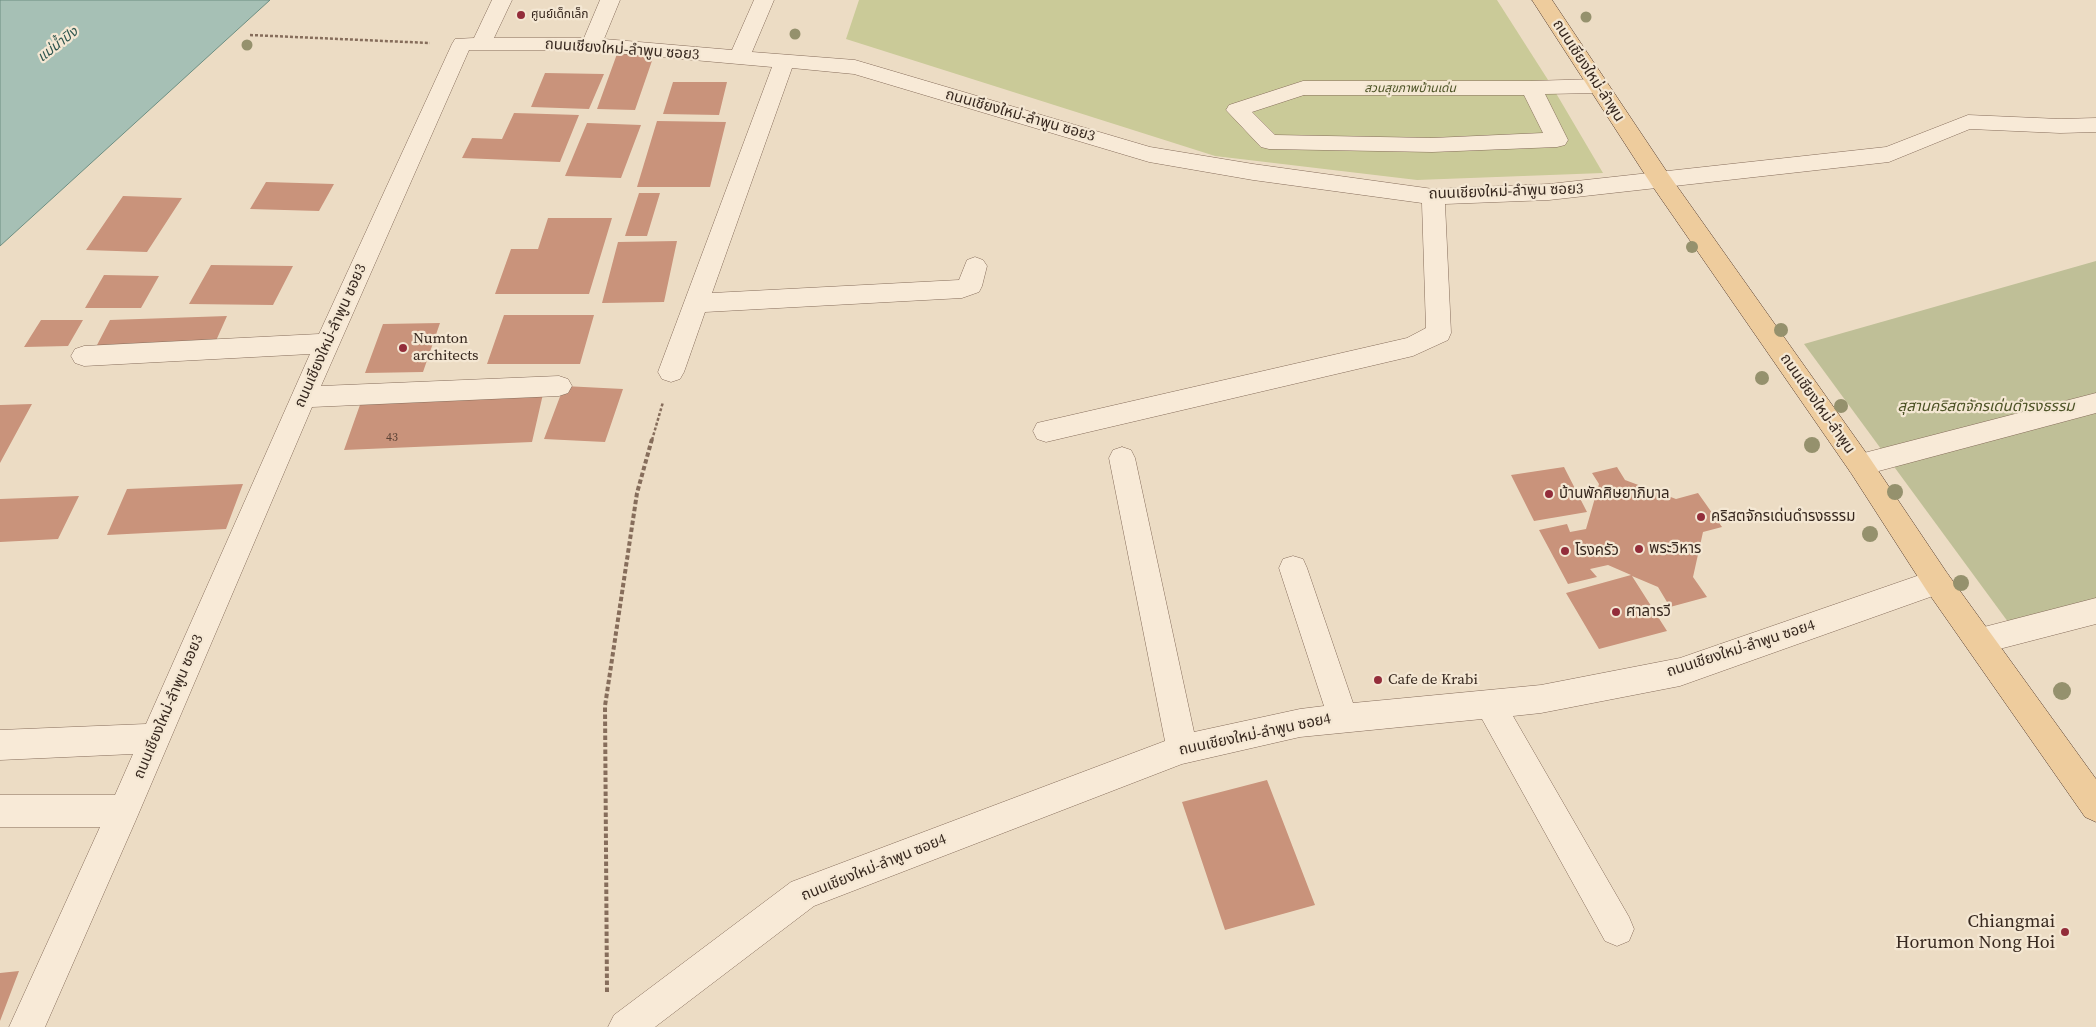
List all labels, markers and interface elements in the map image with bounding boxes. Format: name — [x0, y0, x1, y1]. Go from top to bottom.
place label: ศูนย์เด็กเล็ก — [531, 8, 589, 22]
marker: ศูนย์เด็กเล็ก — [515, 9, 527, 21]
street label: ถนนเชียงใหม่-ลำพูน — [1548, 17, 1628, 125]
water label: แม่น้ำปิง — [34, 24, 82, 66]
street label: ถนนเชียงใหม่-ลำพูน ซอย3 — [544, 36, 700, 64]
park label: สวนสุขภาพบ้านเด่น — [1364, 82, 1456, 96]
street label: ถนนเชียงใหม่-ลำพูน ซอย3 — [943, 86, 1097, 146]
street label: ถนนเชียงใหม่-ลำพูน ซอย3 — [1428, 180, 1584, 204]
street label: ถนนเชียงใหม่-ลำพูน ซอย3 — [291, 262, 371, 410]
place label: Numton architects — [413, 330, 479, 365]
marker: Numton architects — [397, 342, 409, 354]
street label: ถนนเชียงใหม่-ลำพูน — [1776, 350, 1858, 458]
park label: สุสานคริสตจักรเด่นดำรงธรรม — [1898, 398, 2074, 416]
house number: 43 — [386, 431, 398, 445]
place label: บ้านพักศิษยาภิบาล — [1559, 485, 1670, 503]
marker: บ้านพักศิษยาภิบาล — [1543, 488, 1555, 500]
place label: คริสตจักรเด่นดำรงธรรม — [1711, 508, 1855, 526]
marker: คริสตจักรเด่นดำรงธรรม — [1695, 511, 1707, 523]
place label: พระวิหาร — [1649, 540, 1701, 558]
place label: โรงครัว — [1575, 542, 1619, 560]
marker: พระวิหาร — [1633, 543, 1645, 555]
marker: โรงครัว — [1559, 545, 1571, 557]
place label: ศาลารวี — [1626, 603, 1671, 621]
marker: ศาลารวี — [1610, 606, 1622, 618]
street label: ถนนเชียงใหม่-ลำพูน ซอย4 — [1664, 616, 1818, 682]
street label: ถนนเชียงใหม่-ลำพูน ซอย3 — [130, 632, 208, 782]
place label: Cafe de Krabi — [1388, 671, 1478, 689]
marker: Cafe de Krabi — [1372, 674, 1384, 686]
street label: ถนนเชียงใหม่-ลำพูน ซอย4 — [1177, 710, 1333, 760]
street label: ถนนเชียงใหม่-ลำพูน ซอย4 — [799, 831, 949, 905]
place label: Chiangmai Horumon Nong Hoi — [1896, 911, 2055, 954]
marker: Chiangmai Horumon Nong Hoi — [2059, 926, 2071, 938]

